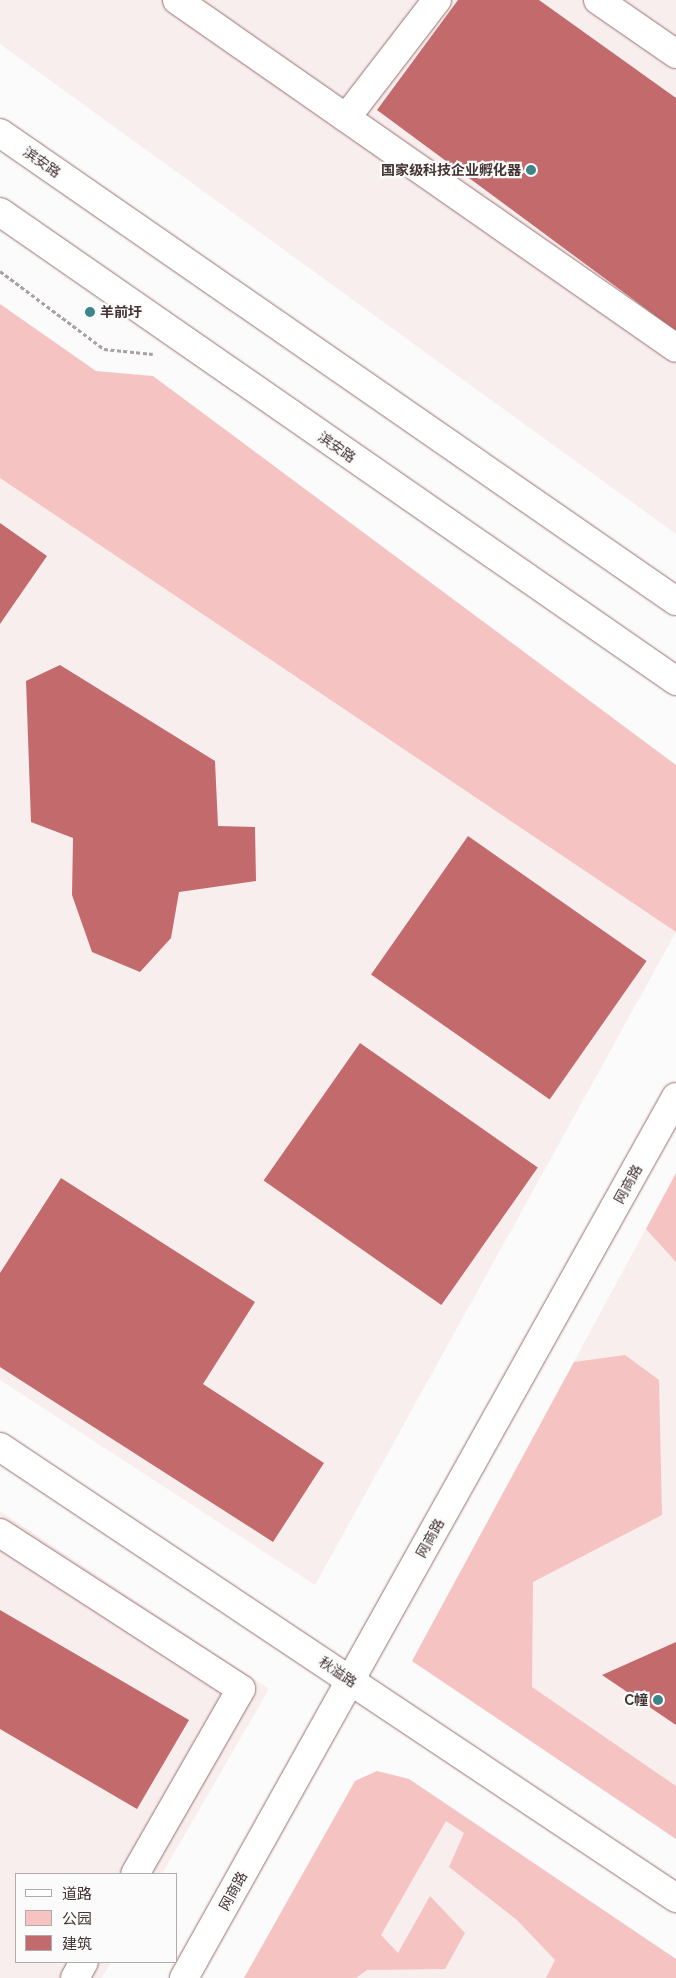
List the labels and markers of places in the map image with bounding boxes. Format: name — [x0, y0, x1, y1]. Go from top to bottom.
place label: 国家级科技企业孵化器 — [381, 162, 521, 178]
marker: 国家级科技企业孵化器 — [525, 164, 537, 176]
place label: 羊前圩 — [100, 304, 142, 320]
marker: 羊前圩 — [84, 306, 96, 318]
place label: C幢 — [624, 1692, 648, 1708]
marker: C幢 — [652, 1694, 664, 1706]

